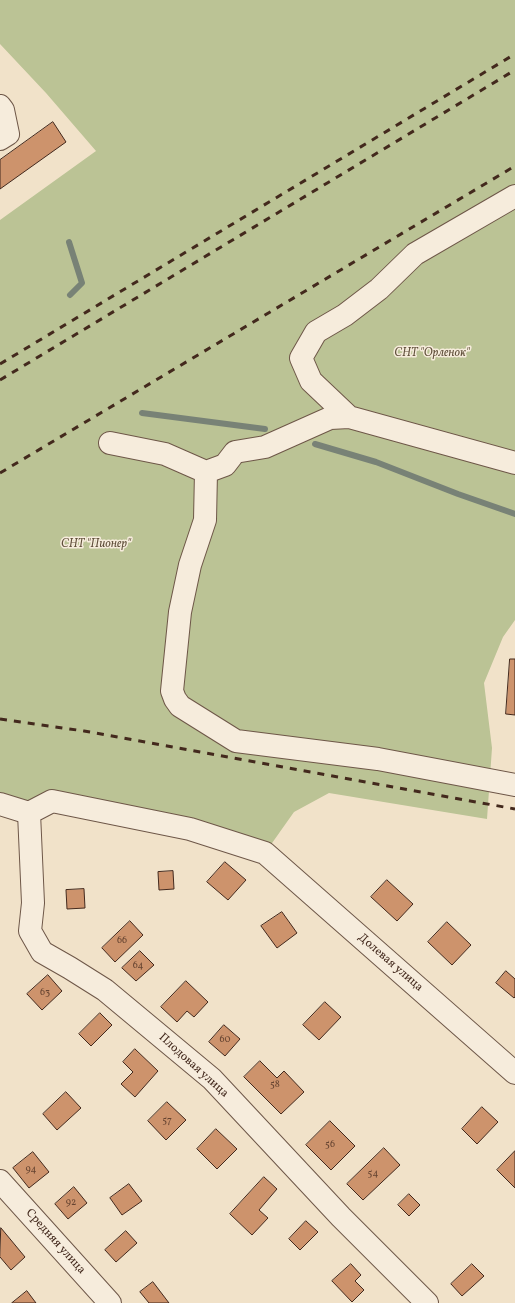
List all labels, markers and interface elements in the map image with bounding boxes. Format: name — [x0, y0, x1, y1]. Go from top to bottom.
park label: СНТ "Орленок" — [394, 347, 470, 361]
park label: СНТ "Пионер" — [61, 538, 131, 552]
street label: Долевая улица — [355, 931, 425, 995]
house number: 66 — [117, 935, 127, 947]
house number: 64 — [133, 960, 143, 972]
house number: 63 — [40, 987, 50, 999]
street label: Плодовая улица — [155, 1031, 231, 1101]
house number: 60 — [219, 1034, 231, 1046]
house number: 58 — [270, 1079, 280, 1091]
house number: 57 — [162, 1115, 172, 1127]
house number: 56 — [325, 1139, 335, 1151]
house number: 94 — [26, 1164, 36, 1176]
house number: 54 — [368, 1168, 378, 1180]
house number: 92 — [66, 1197, 76, 1209]
street label: Средняя улица — [22, 1206, 88, 1278]

